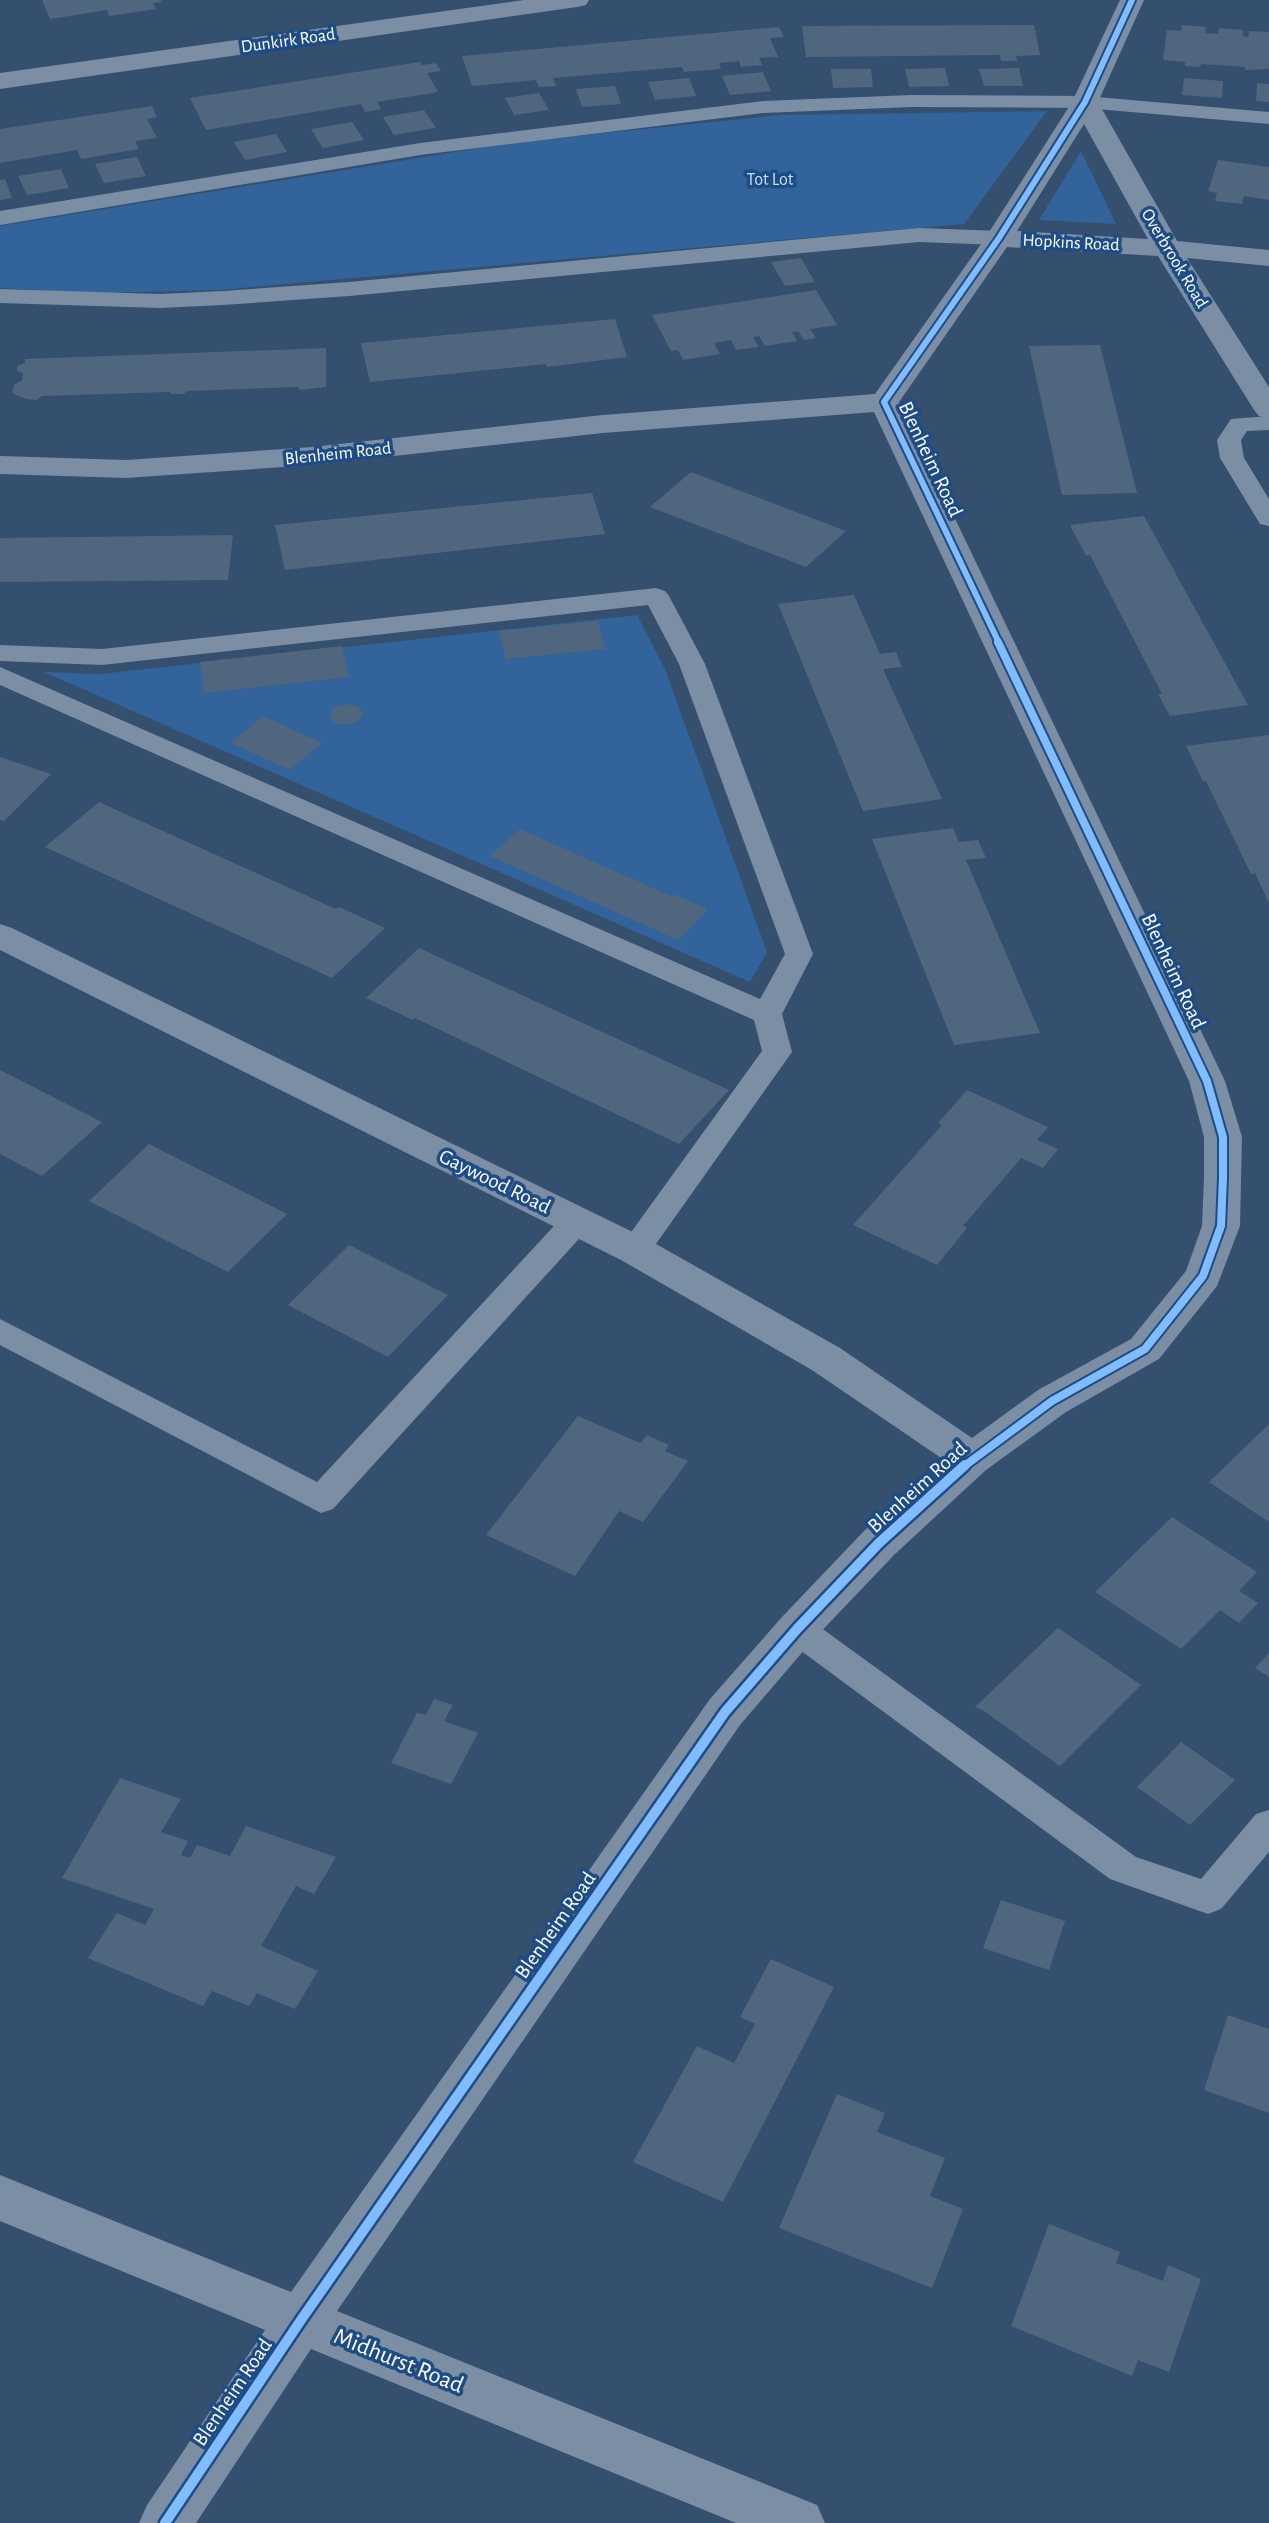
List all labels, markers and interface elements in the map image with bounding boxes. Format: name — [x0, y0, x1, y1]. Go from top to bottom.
street label: Dunkirk Road — [240, 25, 337, 57]
park label: Tot Lot — [747, 171, 794, 189]
street label: Overbrook Road — [1137, 206, 1211, 311]
street label: Hopkins Road — [1022, 231, 1120, 255]
street label: Blenheim Road — [895, 398, 966, 520]
street label: Blenheim Road — [284, 439, 392, 469]
street label: Blenheim Road — [1138, 910, 1209, 1032]
street label: Gaywood Road — [436, 1145, 554, 1218]
street label: Blenheim Road — [864, 1438, 971, 1537]
street label: Blenheim Road — [511, 1868, 600, 1982]
street label: Midhurst Road — [330, 2324, 467, 2398]
street label: Blenheim Road — [189, 2335, 276, 2450]

